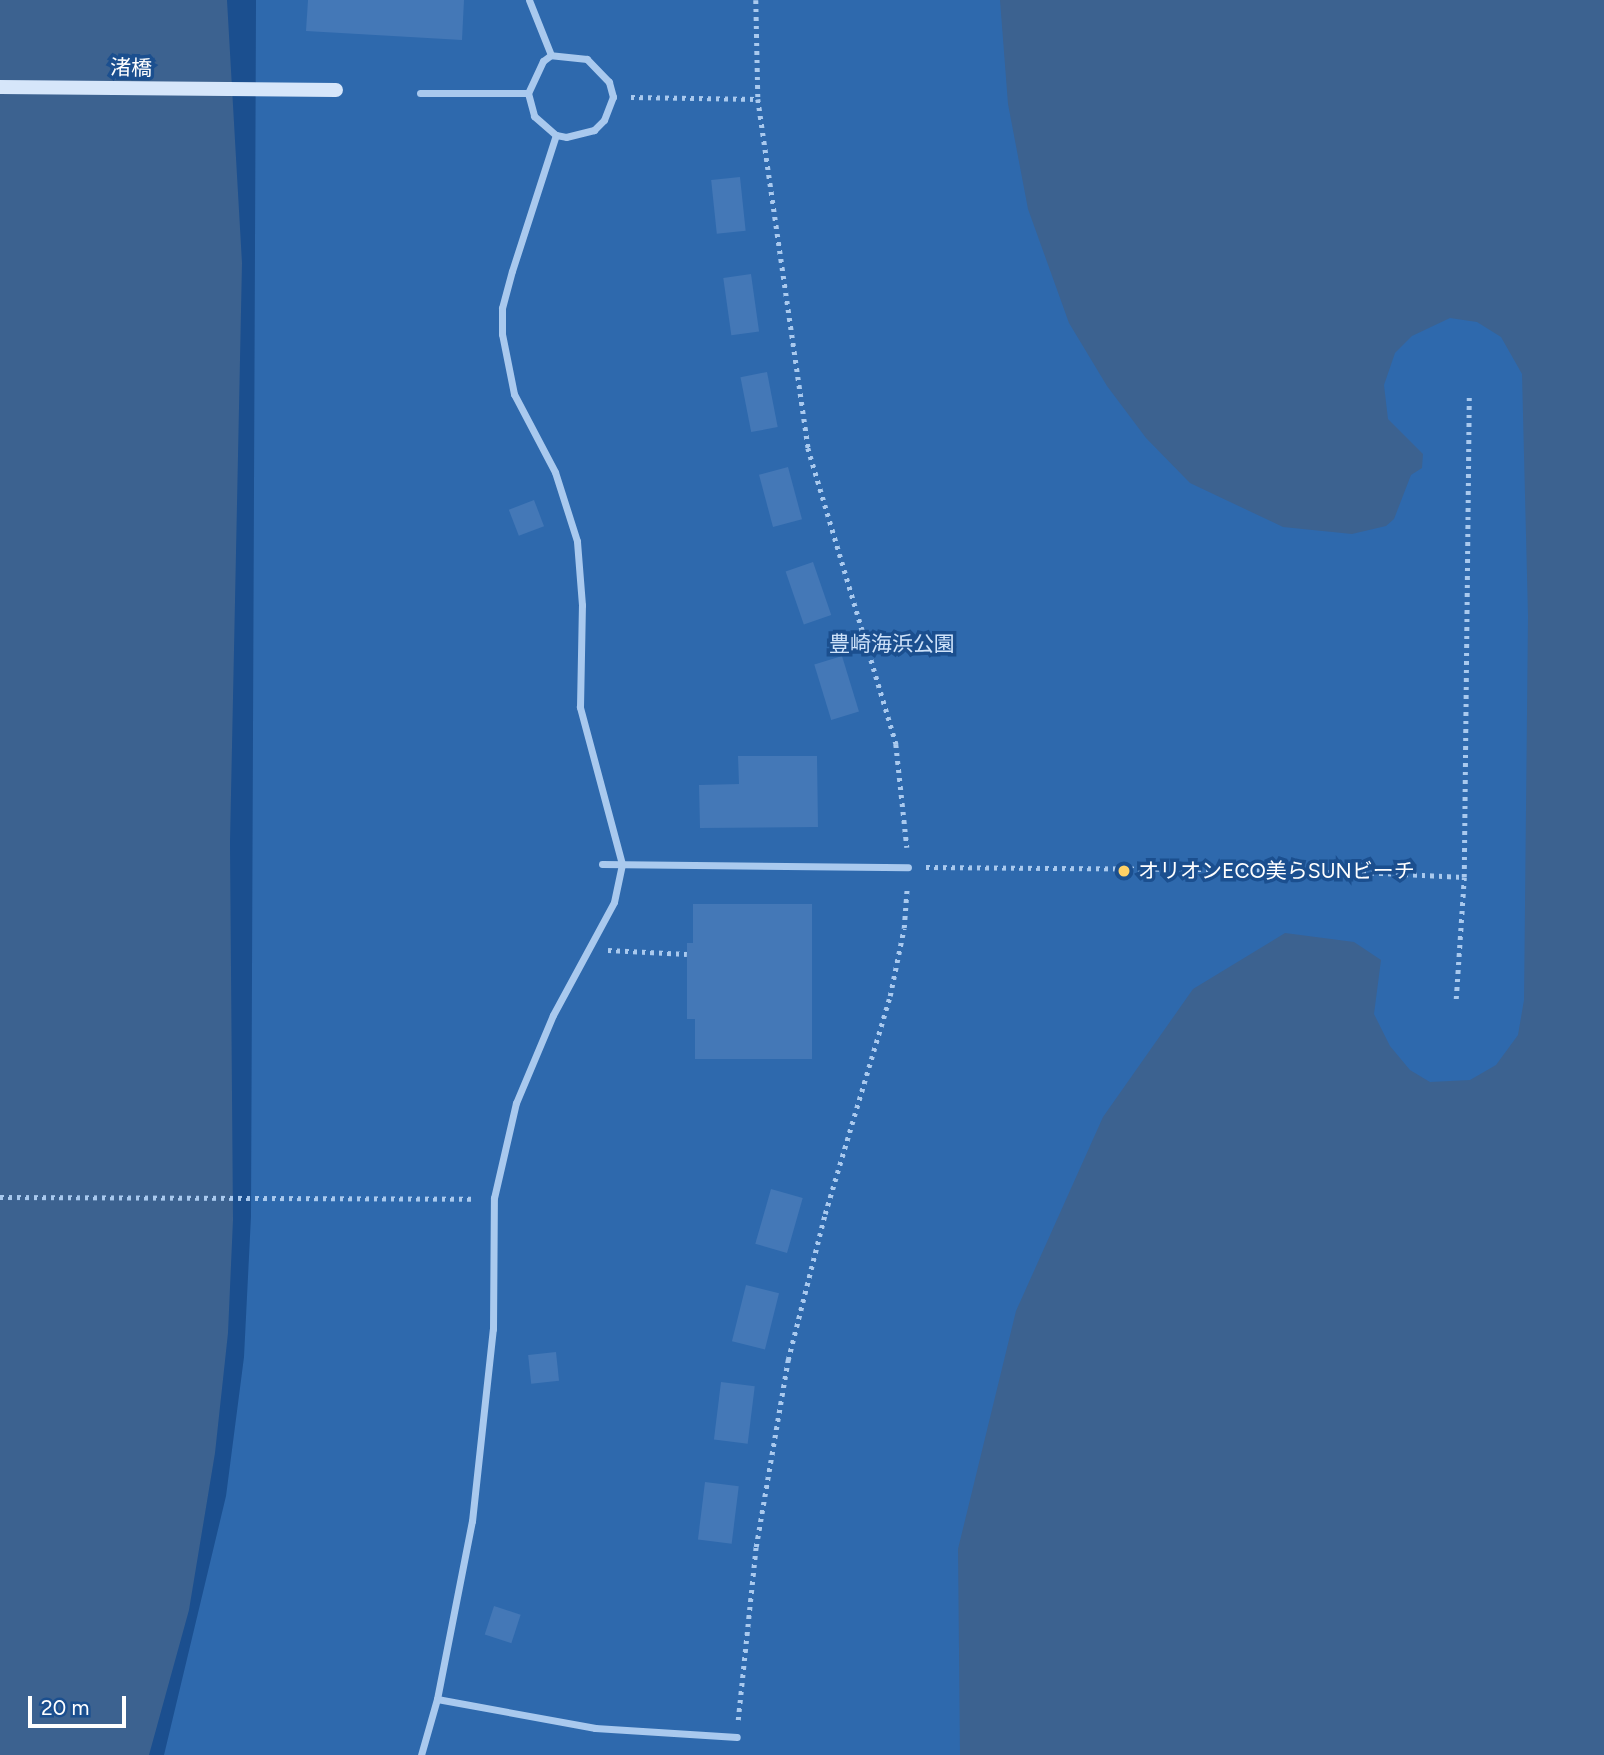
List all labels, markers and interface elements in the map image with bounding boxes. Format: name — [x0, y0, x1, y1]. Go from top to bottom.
street label: 渚橋 — [110, 55, 152, 81]
park label: 豊崎海浜公園 — [829, 631, 955, 657]
place label: オリオンECO美らSUNビーチ — [1138, 858, 1415, 884]
marker: オリオンECO美らSUNビーチ — [1116, 863, 1132, 879]
scale bar — [32, 1682, 130, 1726]
text: 20 m — [41, 1695, 89, 1720]

